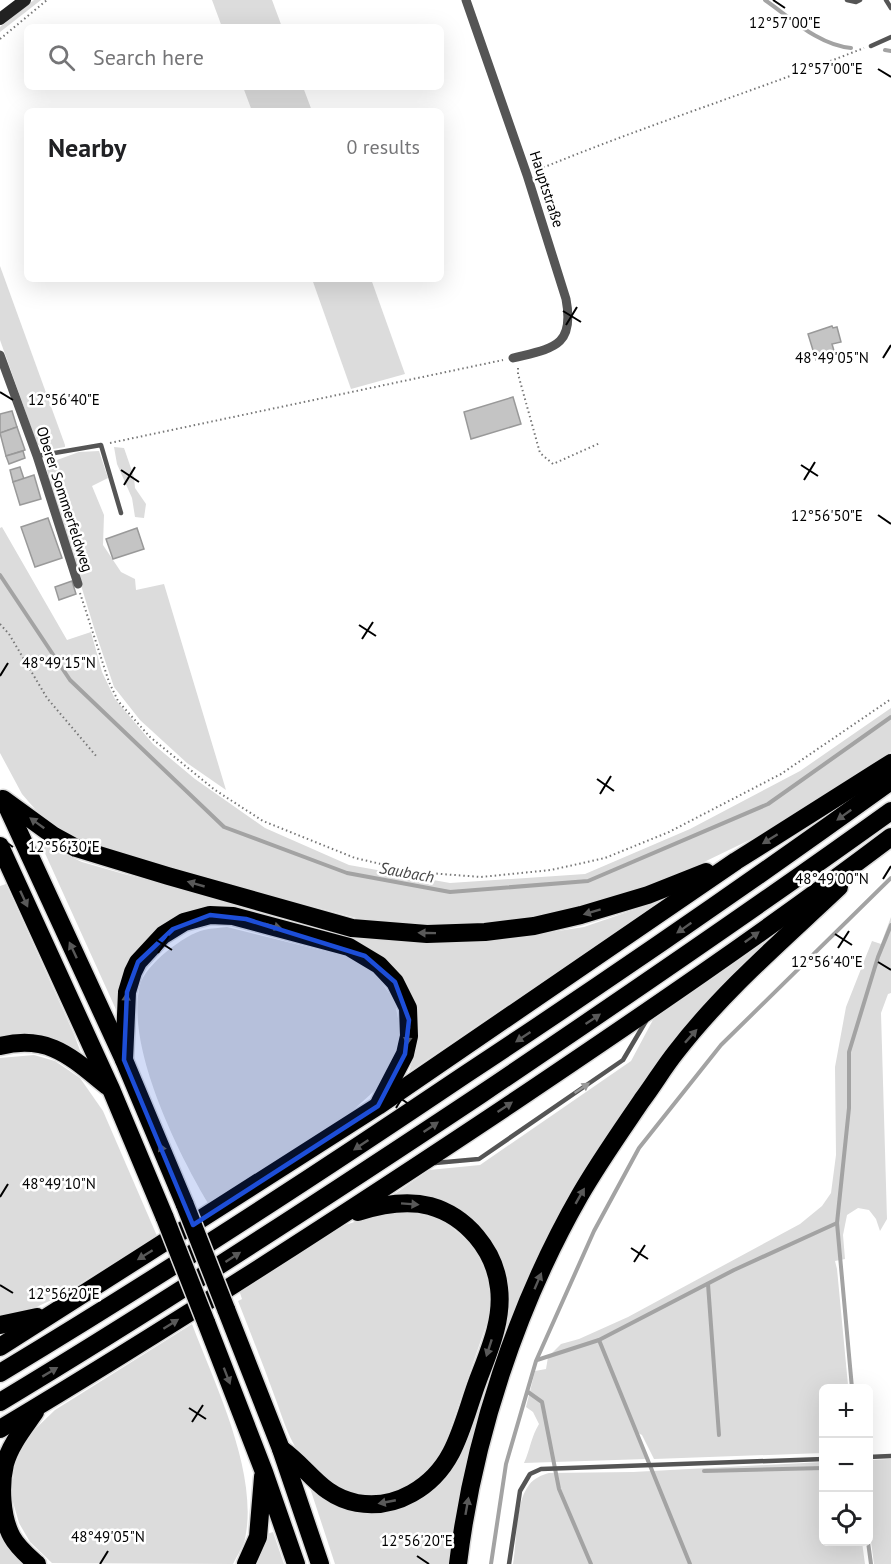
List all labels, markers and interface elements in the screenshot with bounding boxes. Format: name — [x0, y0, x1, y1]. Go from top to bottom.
text: 12°57'00"E — [749, 13, 821, 32]
search box — [24, 24, 444, 90]
icon: search — [45, 41, 78, 74]
text: Search here — [93, 43, 204, 71]
text: 12°57'00"E — [791, 59, 863, 78]
text: Nearby — [48, 131, 126, 164]
text: 0 results — [347, 134, 420, 160]
street label: Hauptstraße — [526, 148, 568, 230]
text: 48°49'05"N — [795, 348, 869, 367]
text: 12°56'40"E — [28, 390, 100, 409]
street label: Oberer Sommerfeldweg — [32, 424, 98, 574]
text: 12°56'50"E — [791, 506, 863, 525]
text: 48°49'15"N — [22, 653, 96, 672]
one-way arrow — [836, 809, 852, 821]
one-way arrow — [29, 817, 45, 829]
one-way arrow — [763, 833, 779, 845]
text: 12°56'30"E — [28, 837, 100, 856]
water label: Saubach — [378, 857, 436, 887]
text: 48°49'00"N — [795, 869, 869, 888]
one-way arrow — [187, 879, 205, 889]
one-way arrow — [20, 890, 30, 908]
one-way arrow — [583, 908, 601, 917]
one-way arrow — [264, 921, 282, 931]
one-way arrow — [677, 922, 693, 934]
one-way arrow — [417, 929, 436, 938]
one-way arrow — [745, 932, 760, 944]
one-way arrow — [69, 942, 78, 959]
text: 12°56'40"E — [791, 952, 863, 971]
one-way arrow — [122, 993, 131, 1012]
one-way arrow — [585, 1013, 601, 1025]
one-way arrow — [403, 1027, 413, 1046]
one-way arrow — [684, 1028, 698, 1043]
one-way arrow — [515, 1031, 531, 1043]
one-way arrow — [574, 1082, 590, 1094]
one-way arrow — [497, 1102, 513, 1113]
one-way arrow — [423, 1121, 439, 1133]
one-way arrow — [353, 1139, 369, 1151]
one-way arrow — [158, 1143, 167, 1160]
text: 48°49'10"N — [22, 1174, 96, 1193]
one-way arrow — [574, 1188, 585, 1204]
one-way arrow — [401, 1199, 420, 1209]
one-way arrow — [137, 1249, 153, 1260]
one-way arrow — [225, 1251, 241, 1262]
one-way arrow — [533, 1272, 542, 1289]
text: 12°56'20"E — [28, 1284, 100, 1303]
one-way arrow — [163, 1318, 179, 1329]
one-way arrow — [484, 1339, 493, 1357]
one-way arrow — [42, 1367, 59, 1377]
one-way arrow — [222, 1367, 232, 1385]
map controls — [819, 1384, 873, 1546]
button: + — [819, 1384, 873, 1438]
button: − — [819, 1438, 873, 1492]
button: locate — [819, 1492, 873, 1546]
one-way arrow — [463, 1497, 472, 1516]
one-way arrow — [378, 1498, 397, 1507]
text: 48°49'05"N — [71, 1527, 145, 1546]
text: 12°56'20"E — [381, 1531, 453, 1550]

